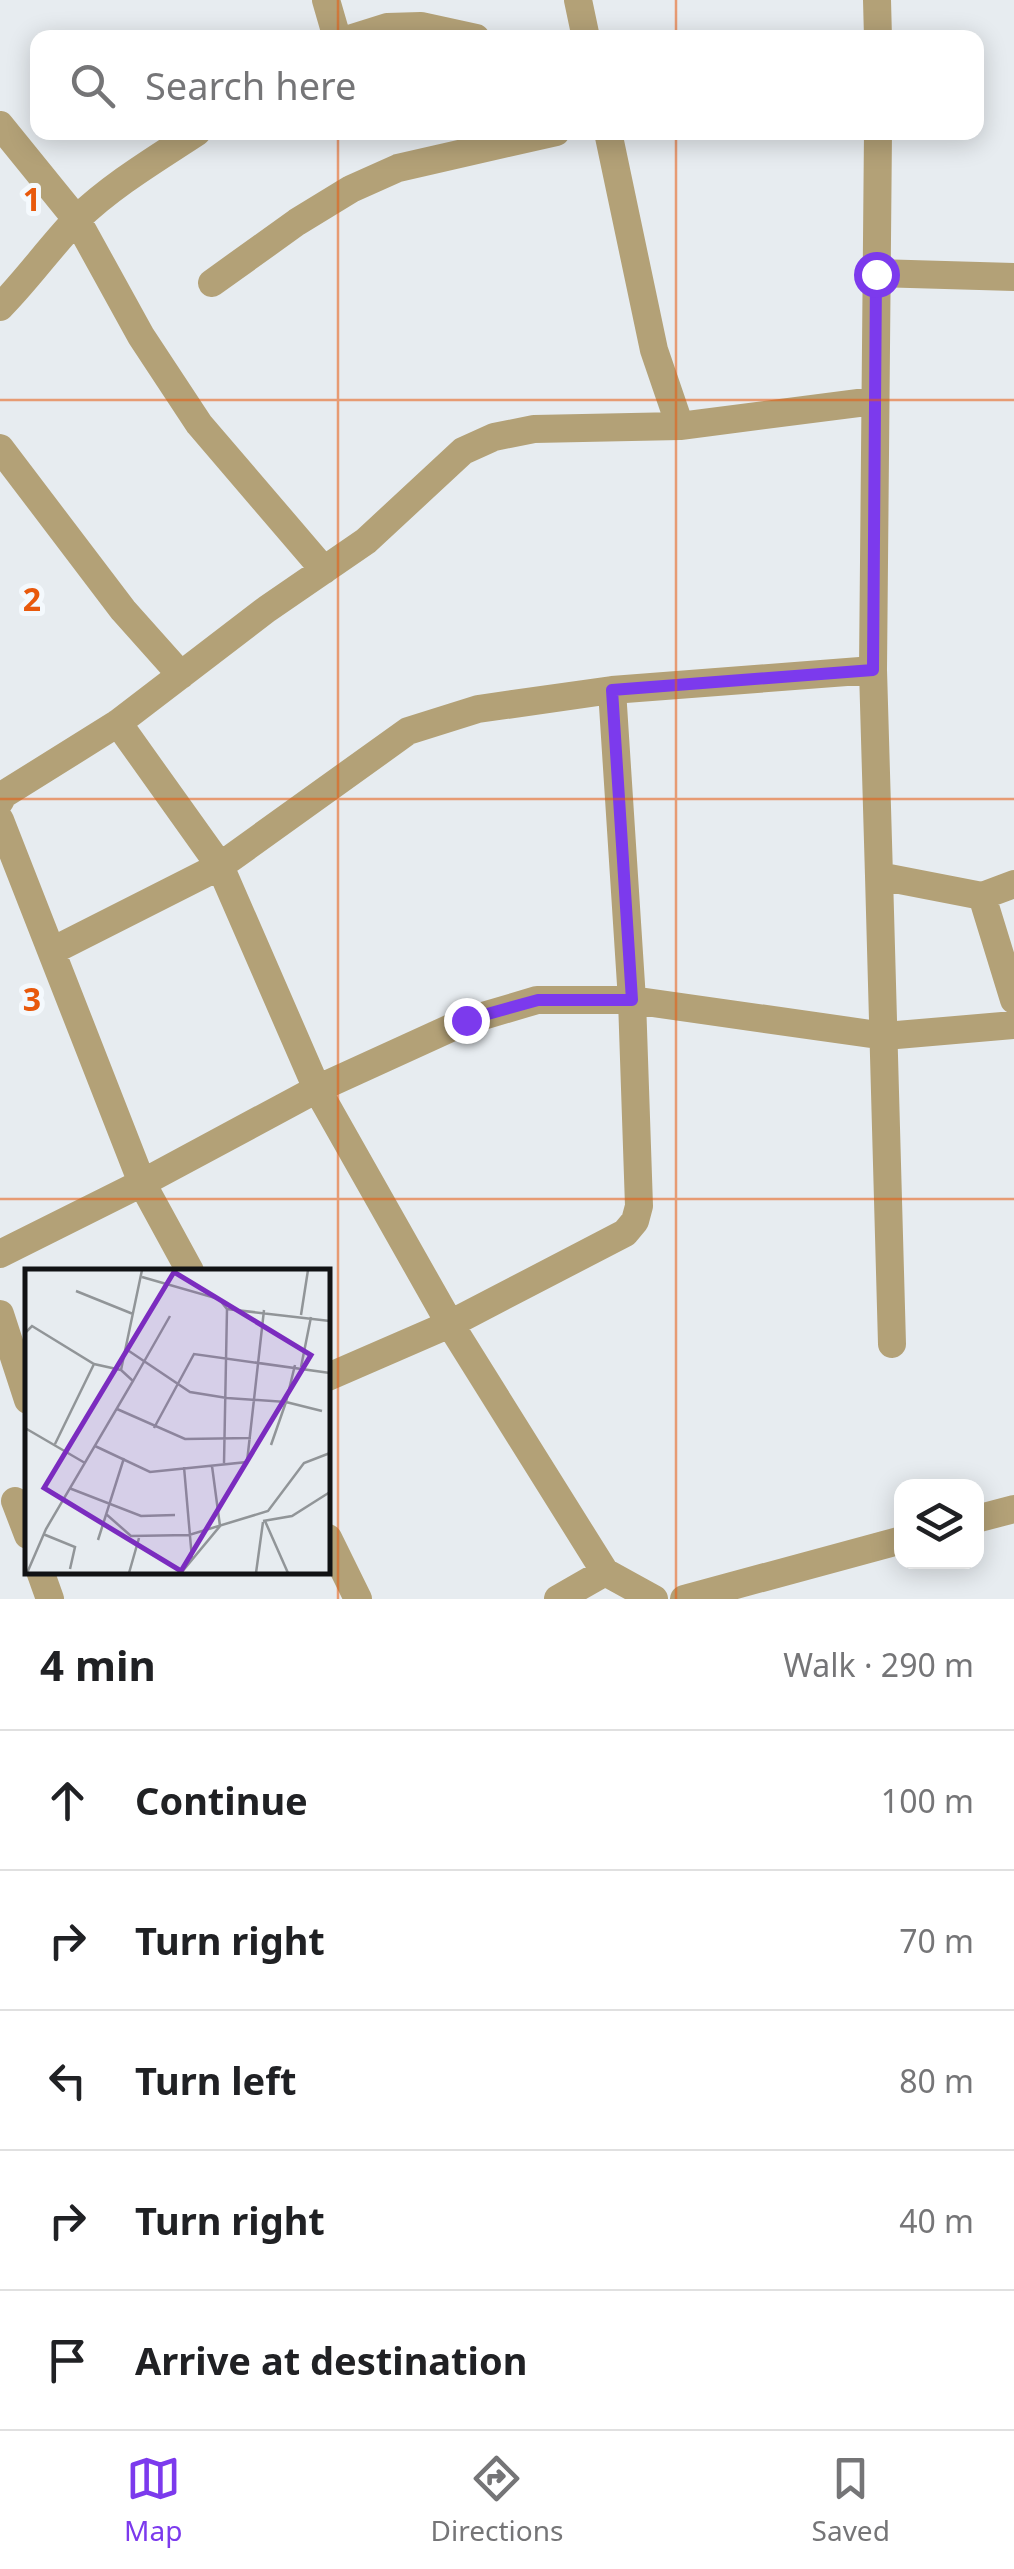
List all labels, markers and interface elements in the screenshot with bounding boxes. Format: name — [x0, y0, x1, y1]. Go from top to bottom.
search box — [30, 30, 984, 140]
icon: search — [65, 58, 120, 113]
text: Search here — [145, 59, 356, 111]
text: 1 — [23, 177, 41, 220]
route start — [854, 252, 900, 298]
text: 2 — [23, 577, 41, 620]
text: 3 — [23, 977, 41, 1020]
route end — [444, 998, 490, 1044]
inset map — [25, 1269, 330, 1574]
map controls — [894, 1479, 984, 1569]
button: layers — [894, 1479, 984, 1569]
text: 4 min — [40, 1636, 156, 1693]
text: Walk · 290 m — [783, 1643, 974, 1686]
icon: ahead — [40, 1773, 95, 1828]
text: Continue — [135, 1774, 308, 1826]
text: 100 m — [881, 1779, 974, 1822]
icon: right — [40, 1913, 95, 1968]
text: Turn right — [135, 1914, 325, 1966]
text: 70 m — [899, 1919, 974, 1962]
icon: left — [40, 2053, 95, 2108]
text: Turn left — [135, 2054, 297, 2106]
text: 80 m — [899, 2059, 974, 2102]
icon: right — [40, 2193, 95, 2248]
text: Turn right — [135, 2194, 325, 2246]
text: 40 m — [899, 2199, 974, 2242]
icon: arrive — [40, 2333, 95, 2388]
text: Arrive at destination — [135, 2334, 527, 2386]
tab: Map — [124, 2451, 182, 2549]
tab: Directions — [431, 2451, 563, 2549]
tab: Saved — [812, 2451, 890, 2549]

